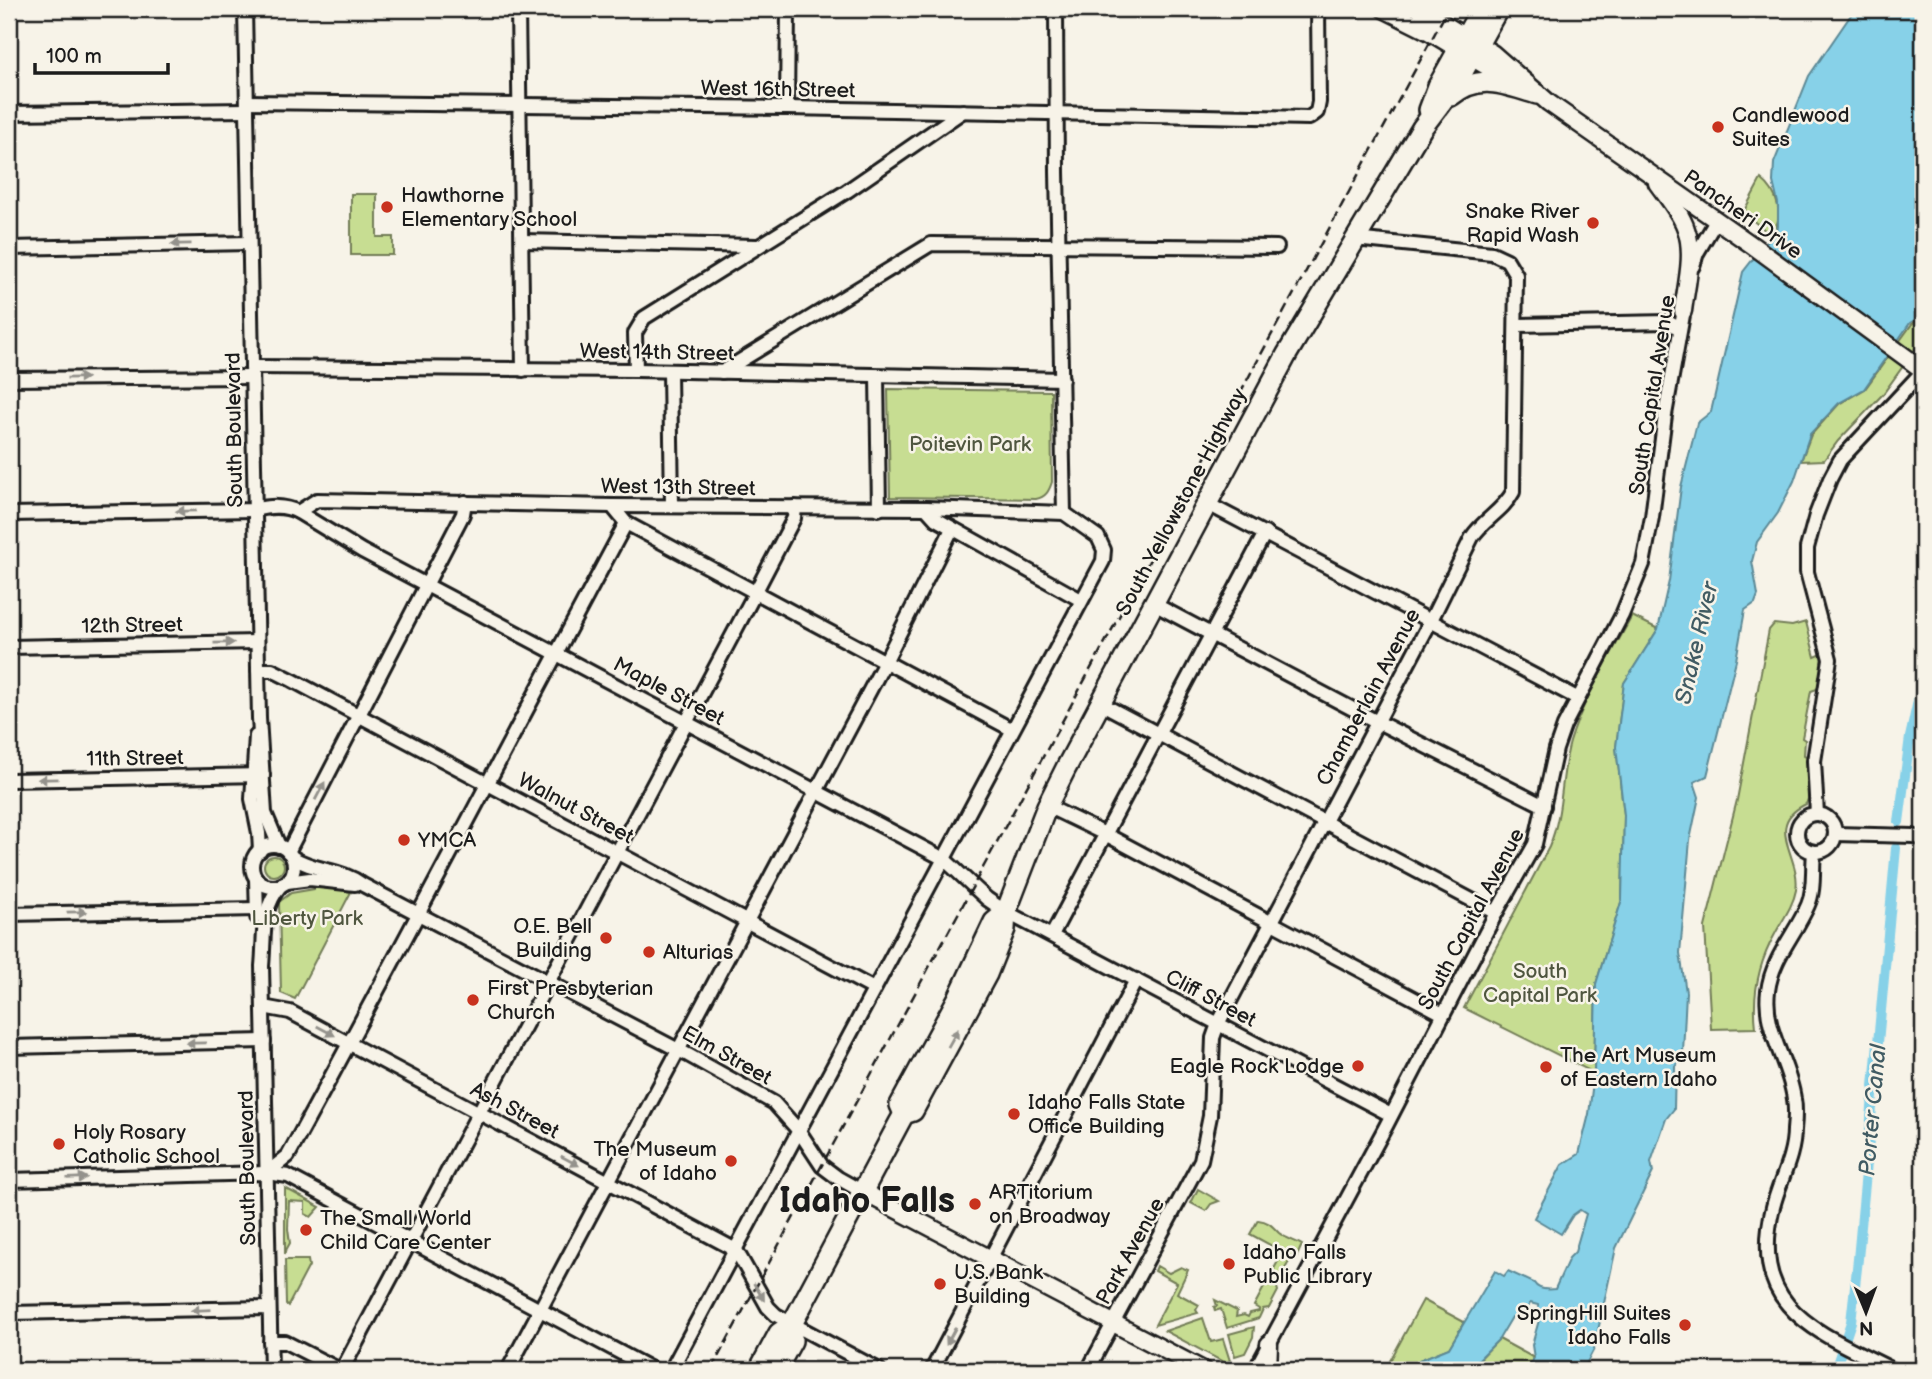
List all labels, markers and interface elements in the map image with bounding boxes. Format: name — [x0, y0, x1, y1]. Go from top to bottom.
scale bar — [35, 32, 168, 76]
text: 100 m — [46, 44, 102, 69]
street label: West 16th Street — [700, 76, 856, 103]
place label: Candlewood Suites — [1732, 103, 1850, 152]
marker: Candlewood Suites — [1710, 119, 1726, 135]
street label: Pancheri Drive — [1679, 164, 1807, 264]
place label: Hawthorne Elementary School — [401, 183, 577, 232]
marker: Hawthorne Elementary School — [379, 199, 395, 215]
place label: Snake River Rapid Wash — [1466, 199, 1579, 248]
marker: Snake River Rapid Wash — [1585, 215, 1601, 231]
one-way arrow — [170, 239, 192, 250]
street label: South Capital Avenue — [1624, 293, 1681, 497]
street label: West 14th Street — [579, 339, 735, 366]
street label: South Boulevard — [221, 352, 248, 508]
one-way arrow — [66, 373, 88, 384]
street label: South Yellowstone Highway — [1111, 384, 1252, 620]
park label: Poitevin Park — [909, 432, 1032, 457]
street label: West 13th Street — [600, 474, 756, 501]
one-way arrow — [175, 505, 197, 517]
water label: Snake River — [1669, 578, 1725, 707]
street label: Chamberlain Avenue — [1311, 604, 1426, 790]
street label: 12th Street — [81, 612, 184, 639]
one-way arrow — [213, 637, 235, 648]
street label: Maple Street — [609, 652, 729, 731]
street label: 11th Street — [86, 745, 184, 772]
street label: Walnut Street — [514, 768, 638, 850]
one-way arrow — [37, 773, 59, 785]
one-way arrow — [314, 781, 325, 801]
street label: South Capital Avenue — [1413, 824, 1530, 1014]
place label: YMCA — [417, 828, 476, 853]
marker: YMCA — [396, 832, 412, 848]
park label: Liberty Park — [251, 906, 363, 931]
one-way arrow — [66, 907, 88, 918]
place label: O.E. Bell Building — [513, 914, 592, 963]
marker: O.E. Bell Building — [598, 930, 614, 946]
place label: Alturias — [663, 940, 733, 965]
marker: Alturias — [641, 944, 657, 960]
park label: South Capital Park — [1483, 959, 1598, 1008]
street label: Cliff Street — [1161, 964, 1261, 1033]
place label: First Presbyterian Church — [487, 976, 653, 1025]
marker: First Presbyterian Church — [465, 992, 481, 1008]
street label: Elm Street — [677, 1021, 777, 1091]
one-way arrow — [317, 1025, 336, 1037]
one-way arrow — [947, 1029, 959, 1048]
one-way arrow — [185, 1037, 207, 1048]
water label: Porter Canal — [1853, 1042, 1893, 1177]
place label: The Art Museum of Eastern Idaho — [1560, 1043, 1718, 1092]
place label: Eagle Rock Lodge — [1169, 1054, 1344, 1079]
marker: Eagle Rock Lodge — [1350, 1058, 1366, 1074]
marker: The Art Museum of Eastern Idaho — [1538, 1059, 1554, 1075]
street label: Ash Street — [466, 1077, 564, 1145]
street label: South Boulevard — [234, 1090, 261, 1246]
place label: Idaho Falls State Office Building — [1028, 1090, 1185, 1139]
marker: Idaho Falls State Office Building — [1006, 1106, 1022, 1122]
place label: Holy Rosary Catholic School — [73, 1120, 220, 1169]
marker: Holy Rosary Catholic School — [51, 1136, 67, 1152]
place label: The Museum of Idaho — [593, 1137, 717, 1186]
marker: The Museum of Idaho — [723, 1153, 739, 1169]
one-way arrow — [561, 1154, 581, 1166]
one-way arrow — [66, 1172, 88, 1184]
district label: Idaho Falls — [779, 1180, 955, 1223]
place label: ARTitorium on Broadway — [989, 1180, 1111, 1229]
street label: Park Avenue — [1091, 1193, 1170, 1309]
marker: ARTitorium on Broadway — [967, 1196, 983, 1212]
place label: The Small World Child Care Center — [320, 1206, 491, 1255]
marker: The Small World Child Care Center — [298, 1222, 314, 1238]
place label: Idaho Falls Public Library — [1243, 1240, 1373, 1289]
marker: Idaho Falls Public Library — [1221, 1256, 1237, 1272]
place label: U.S. Bank Building — [954, 1260, 1044, 1309]
marker: U.S. Bank Building — [932, 1276, 948, 1292]
north arrow — [1830, 1278, 1900, 1348]
one-way arrow — [753, 1282, 766, 1301]
place label: SpringHill Suites Idaho Falls — [1517, 1301, 1671, 1350]
one-way arrow — [190, 1304, 212, 1315]
text: N — [1859, 1316, 1874, 1339]
marker: SpringHill Suites Idaho Falls — [1677, 1317, 1693, 1333]
one-way arrow — [945, 1326, 957, 1346]

